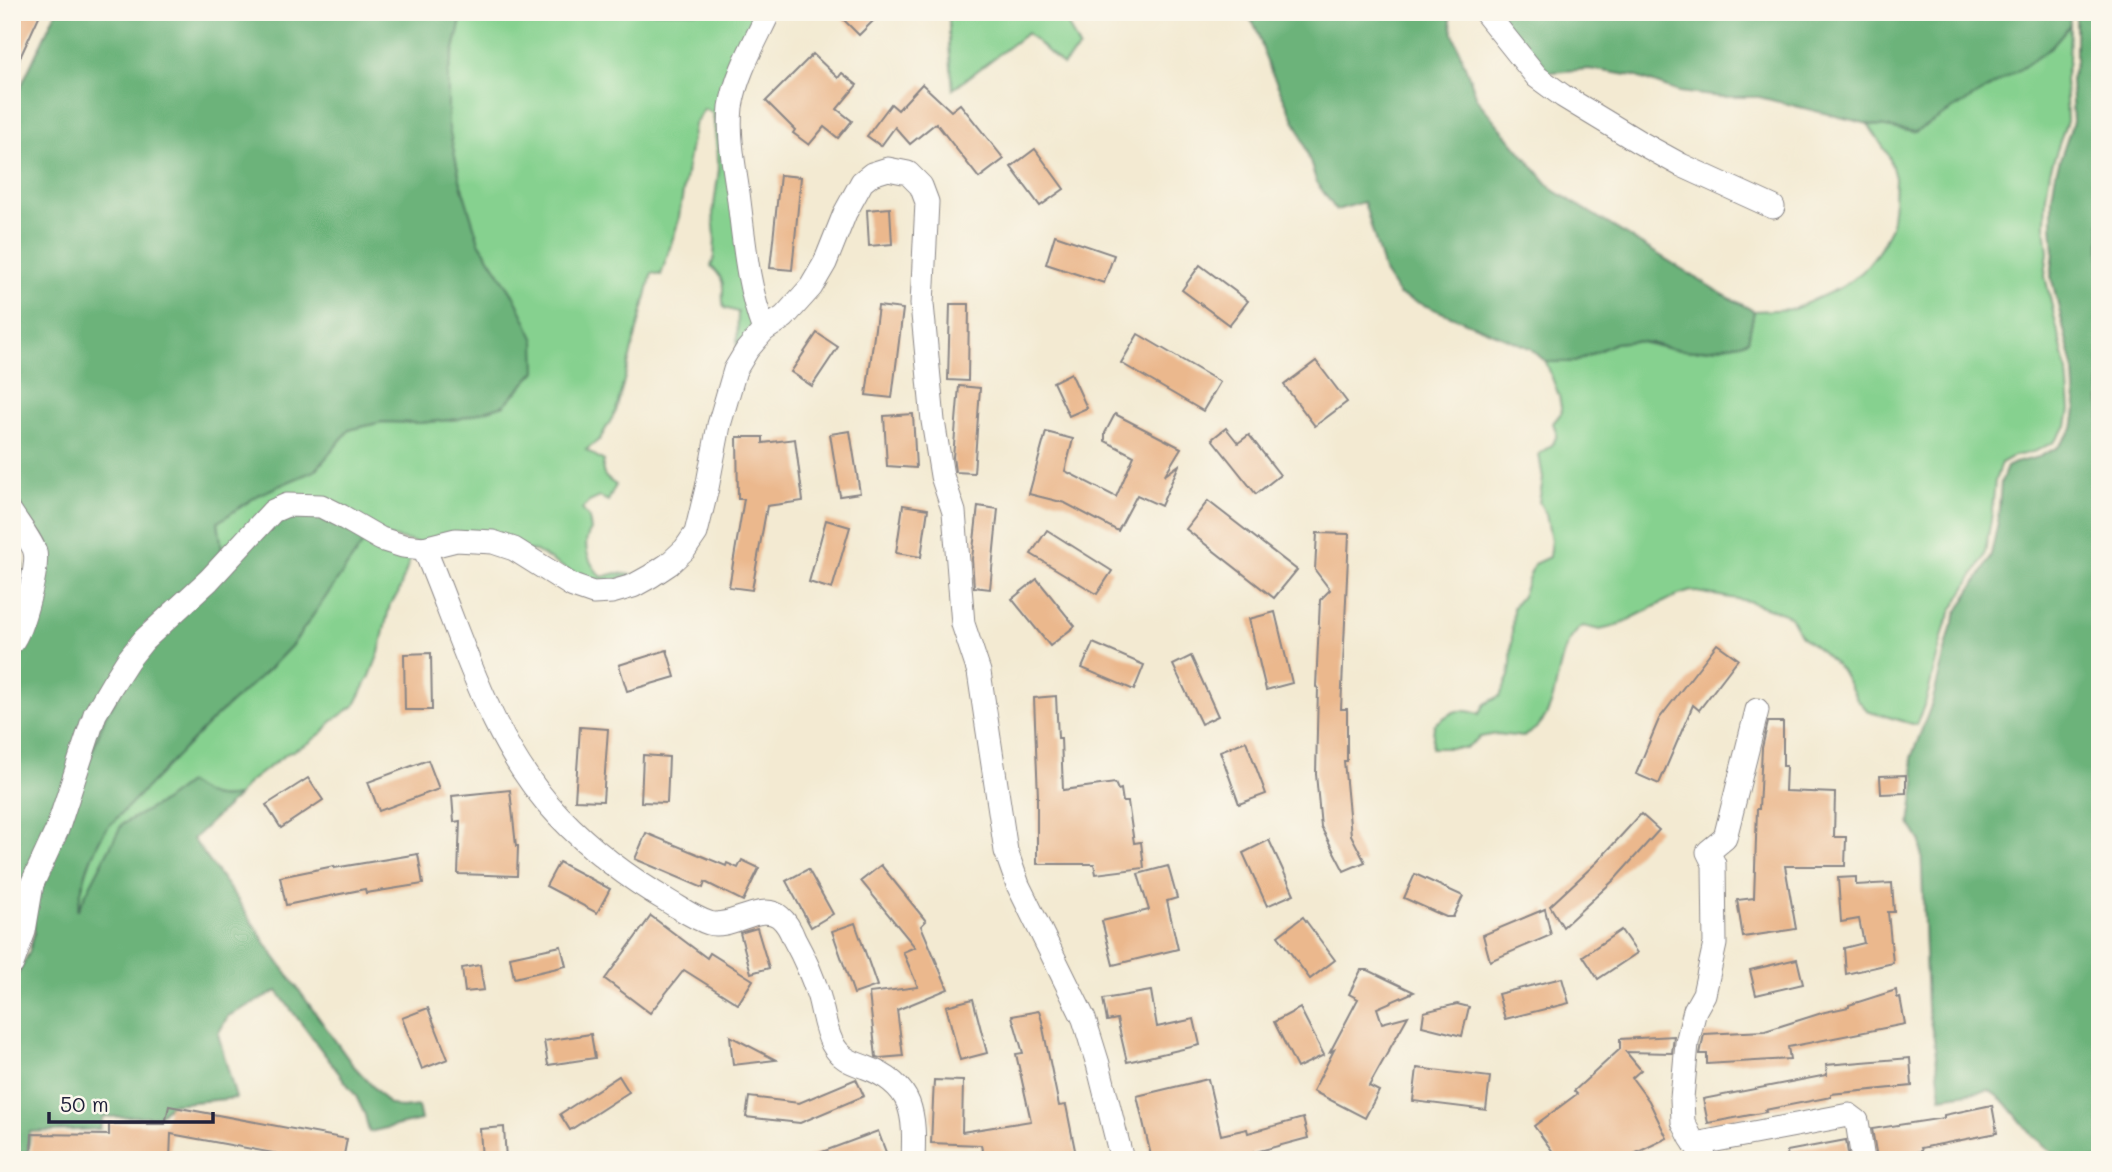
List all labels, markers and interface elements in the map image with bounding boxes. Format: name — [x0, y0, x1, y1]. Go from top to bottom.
scale bar — [49, 1081, 214, 1125]
text: 50 m — [60, 1090, 109, 1117]

